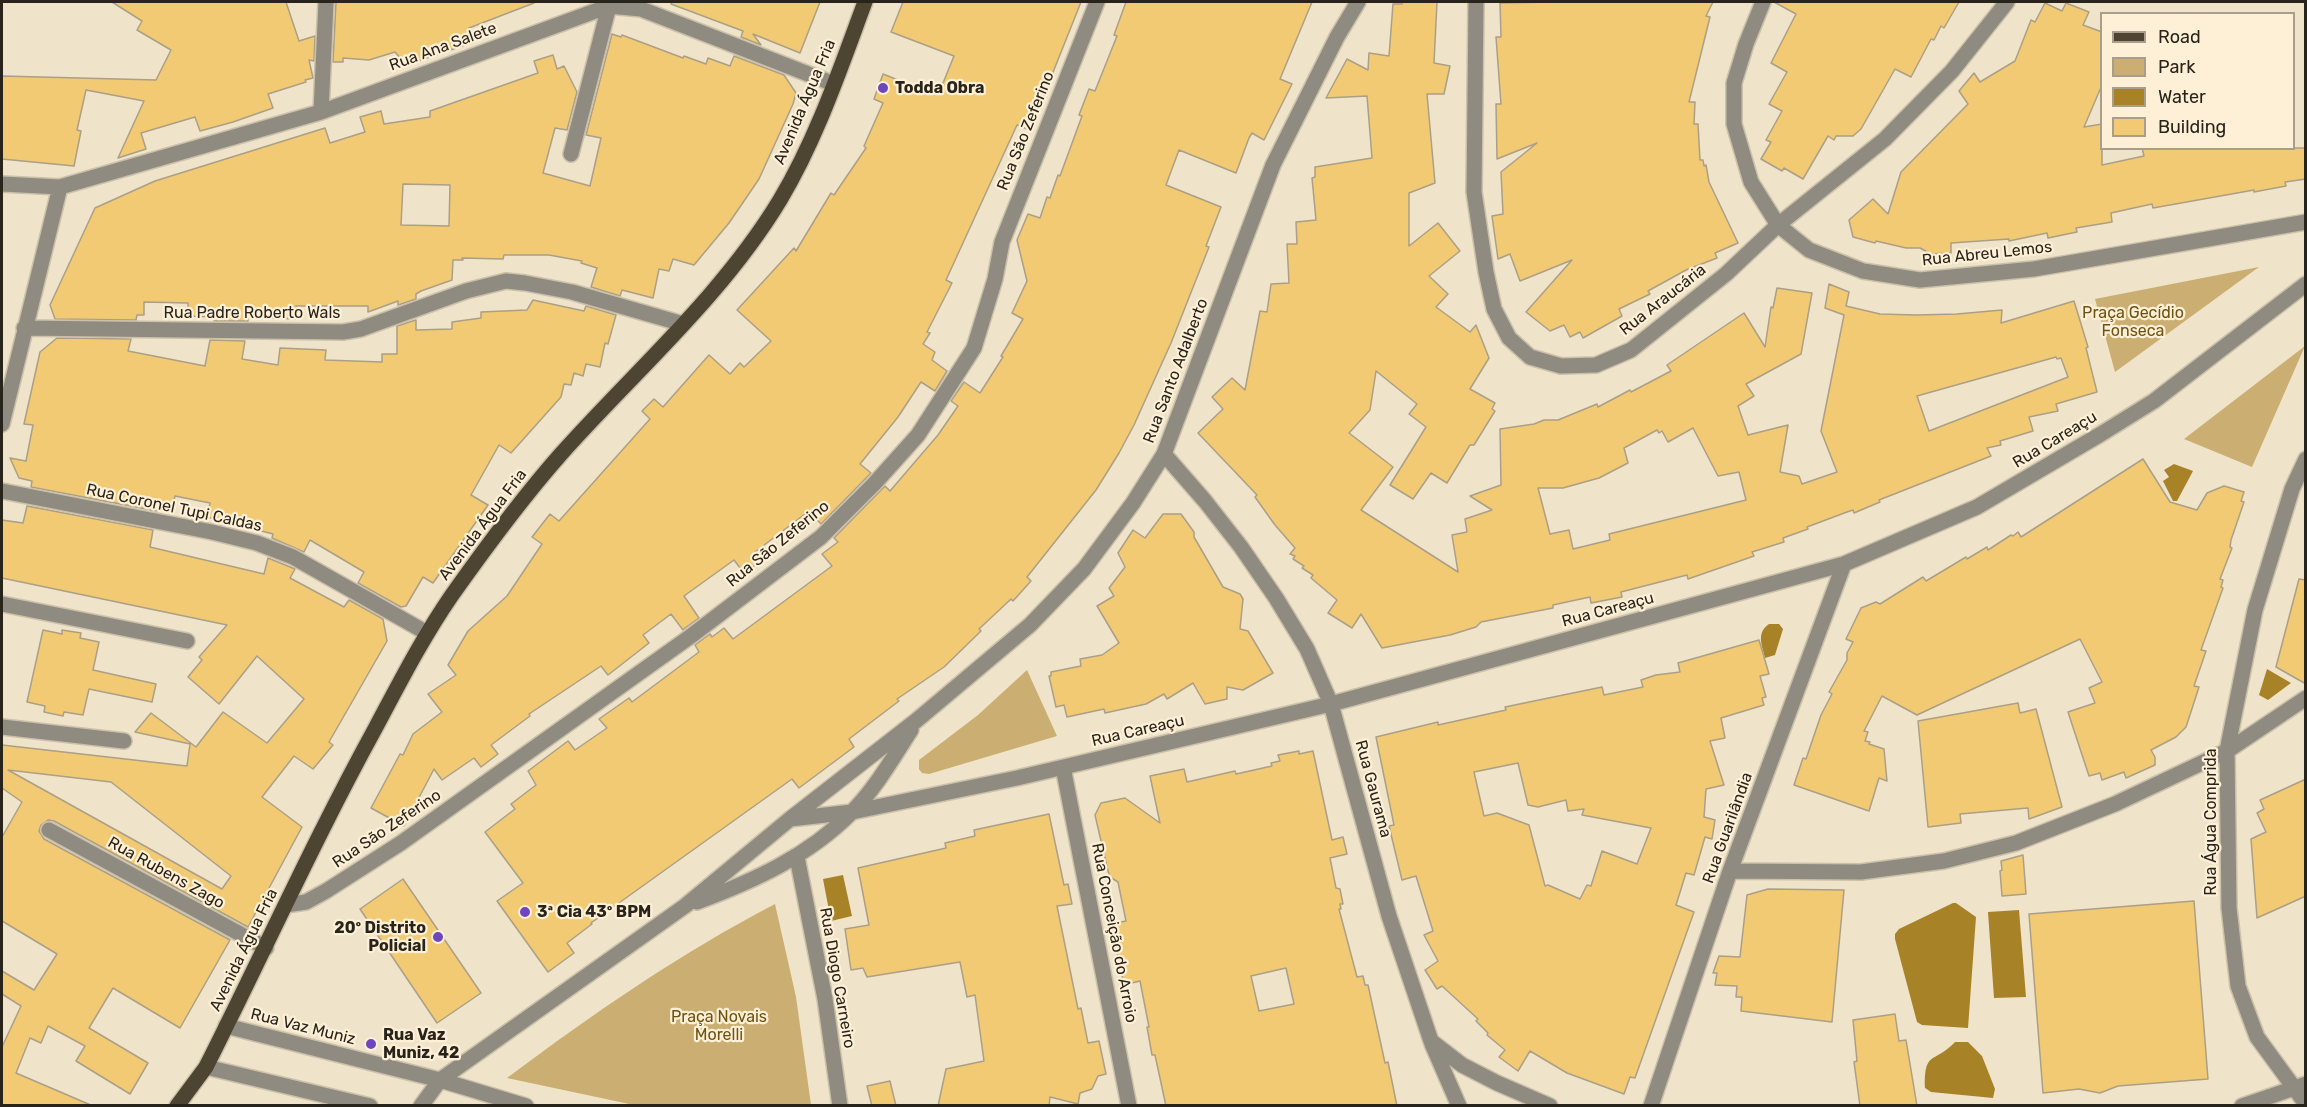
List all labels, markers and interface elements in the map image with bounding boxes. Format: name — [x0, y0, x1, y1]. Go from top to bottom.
legend — [2100, 12, 2295, 150]
street label: Rua Ana Salete — [387, 19, 499, 75]
text: Road — [2158, 26, 2201, 48]
street label: Avenida Água Fria — [770, 37, 840, 167]
text: Park — [2158, 56, 2195, 78]
street label: Rua São Zeferino — [993, 69, 1059, 193]
place label: Todda Obra — [895, 78, 985, 98]
marker: Todda Obra — [876, 81, 890, 95]
text: Water — [2158, 86, 2206, 108]
text: Building — [2158, 116, 2226, 138]
street label: Rua Abreu Lemos — [1921, 238, 2053, 270]
street label: Rua Araucária — [1616, 260, 1710, 340]
street label: Rua Santo Adalberto — [1140, 296, 1212, 446]
street label: Rua Padre Roberto Wals — [164, 303, 340, 323]
park label: Praça Gecídio Fonseca — [2082, 303, 2184, 341]
street label: Rua Careaçu — [2010, 407, 2100, 473]
street label: Avenida Água Fria — [435, 466, 531, 584]
street label: Rua Coronel Tupi Caldas — [84, 480, 264, 536]
street label: Rua São Zeferino — [723, 497, 833, 591]
street label: Rua Careaçu — [1560, 588, 1656, 632]
street label: Rua Careaçu — [1090, 711, 1186, 751]
street label: Rua Gaurama — [1351, 738, 1395, 840]
street label: Rua Água Comprida — [2201, 748, 2221, 896]
street label: Rua Guarilândia — [1699, 770, 1757, 886]
street label: Rua São Zeferino — [329, 786, 445, 872]
street label: Rua Rubens Zago — [104, 833, 228, 913]
street label: Rua Conceição do Arroio — [1087, 842, 1141, 1024]
street label: Avenida Água Fria — [206, 886, 282, 1014]
place label: 3ª Cia 43º BPM — [537, 902, 651, 922]
marker: 3ª Cia 43º BPM — [518, 905, 532, 919]
street label: Rua Diogo Carneiro — [815, 906, 859, 1050]
place label: 20º Distrito Policial — [334, 918, 426, 956]
marker: 20º Distrito Policial — [431, 930, 445, 944]
street label: Rua Vaz Muniz — [249, 1005, 357, 1049]
park label: Praça Novais Morelli — [671, 1007, 767, 1045]
place label: Rua Vaz Muniz, 42 — [383, 1025, 459, 1063]
marker: Rua Vaz Muniz, 42 — [364, 1037, 378, 1051]

